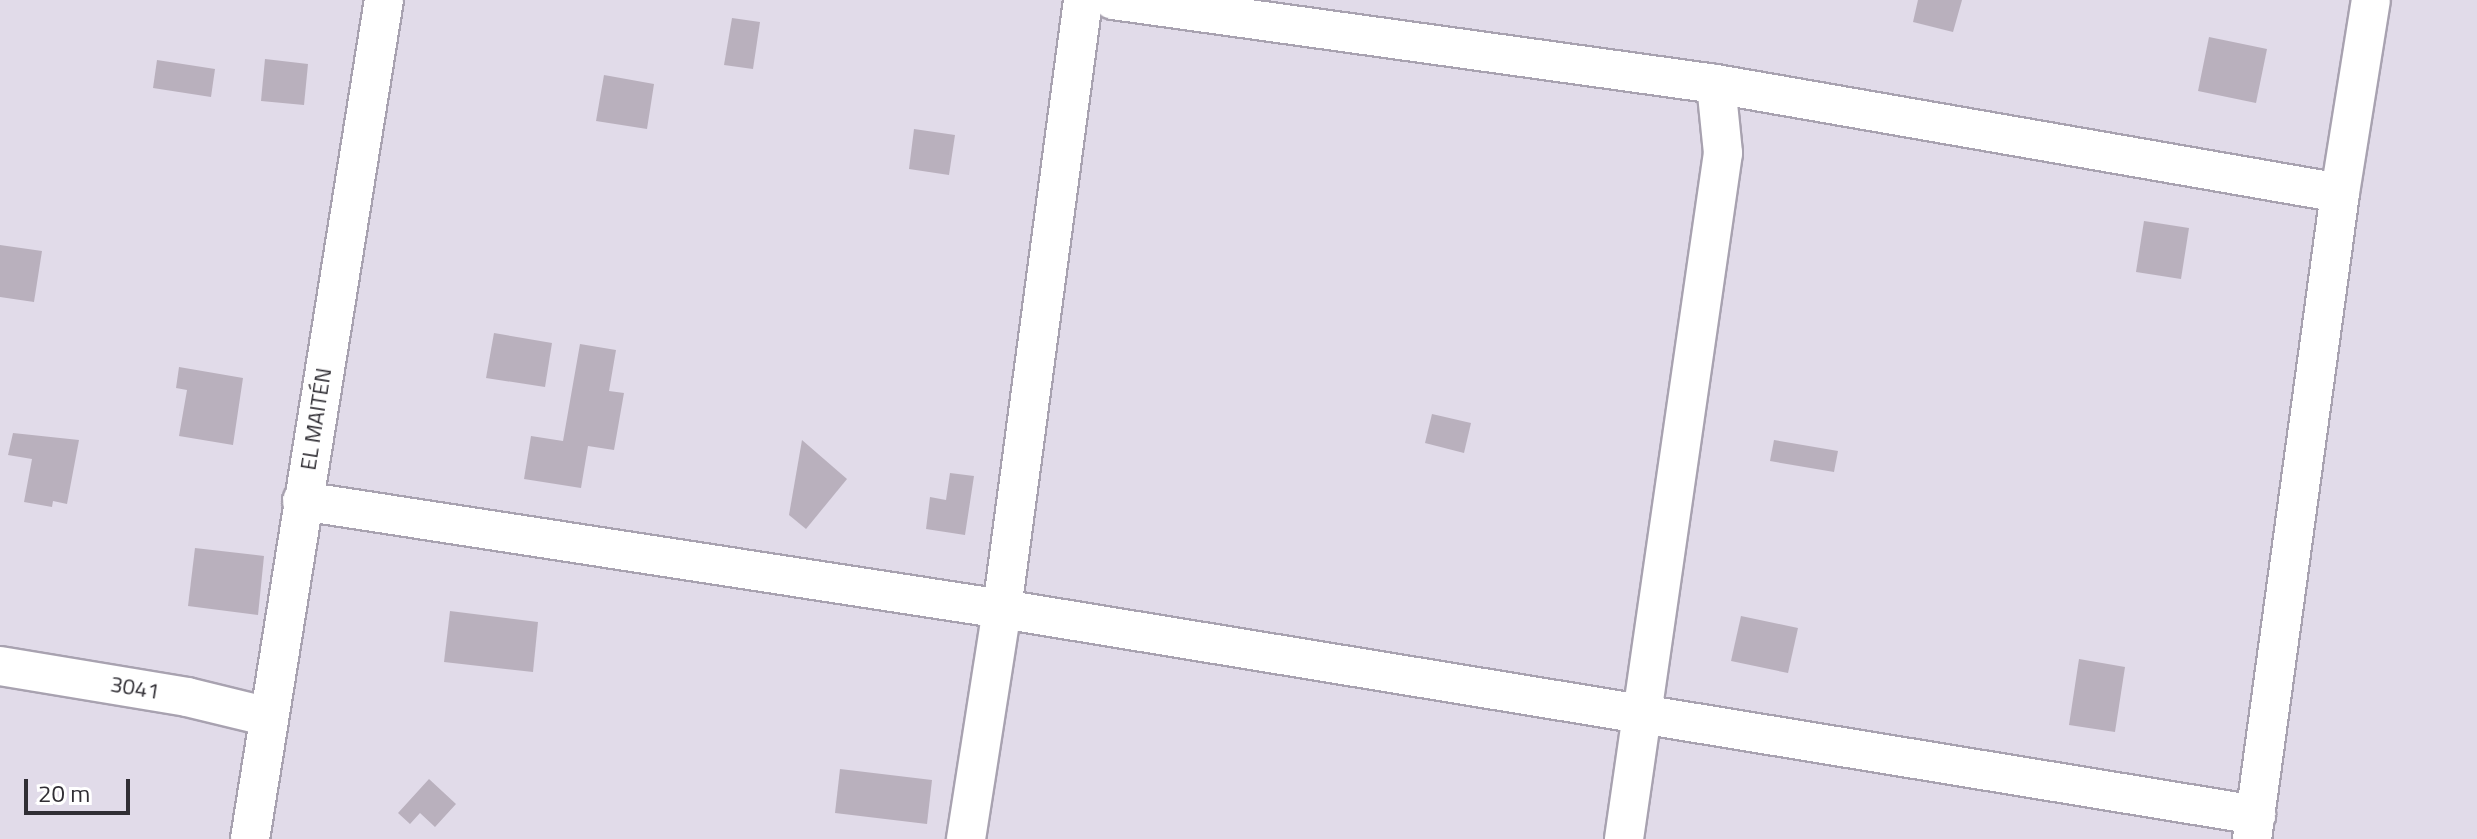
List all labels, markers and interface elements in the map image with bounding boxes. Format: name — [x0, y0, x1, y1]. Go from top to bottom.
street label: EL MAITÉN — [295, 366, 337, 472]
street label: 3041 — [109, 671, 161, 705]
scale bar — [28, 763, 134, 813]
text: 20 m — [38, 775, 90, 811]

